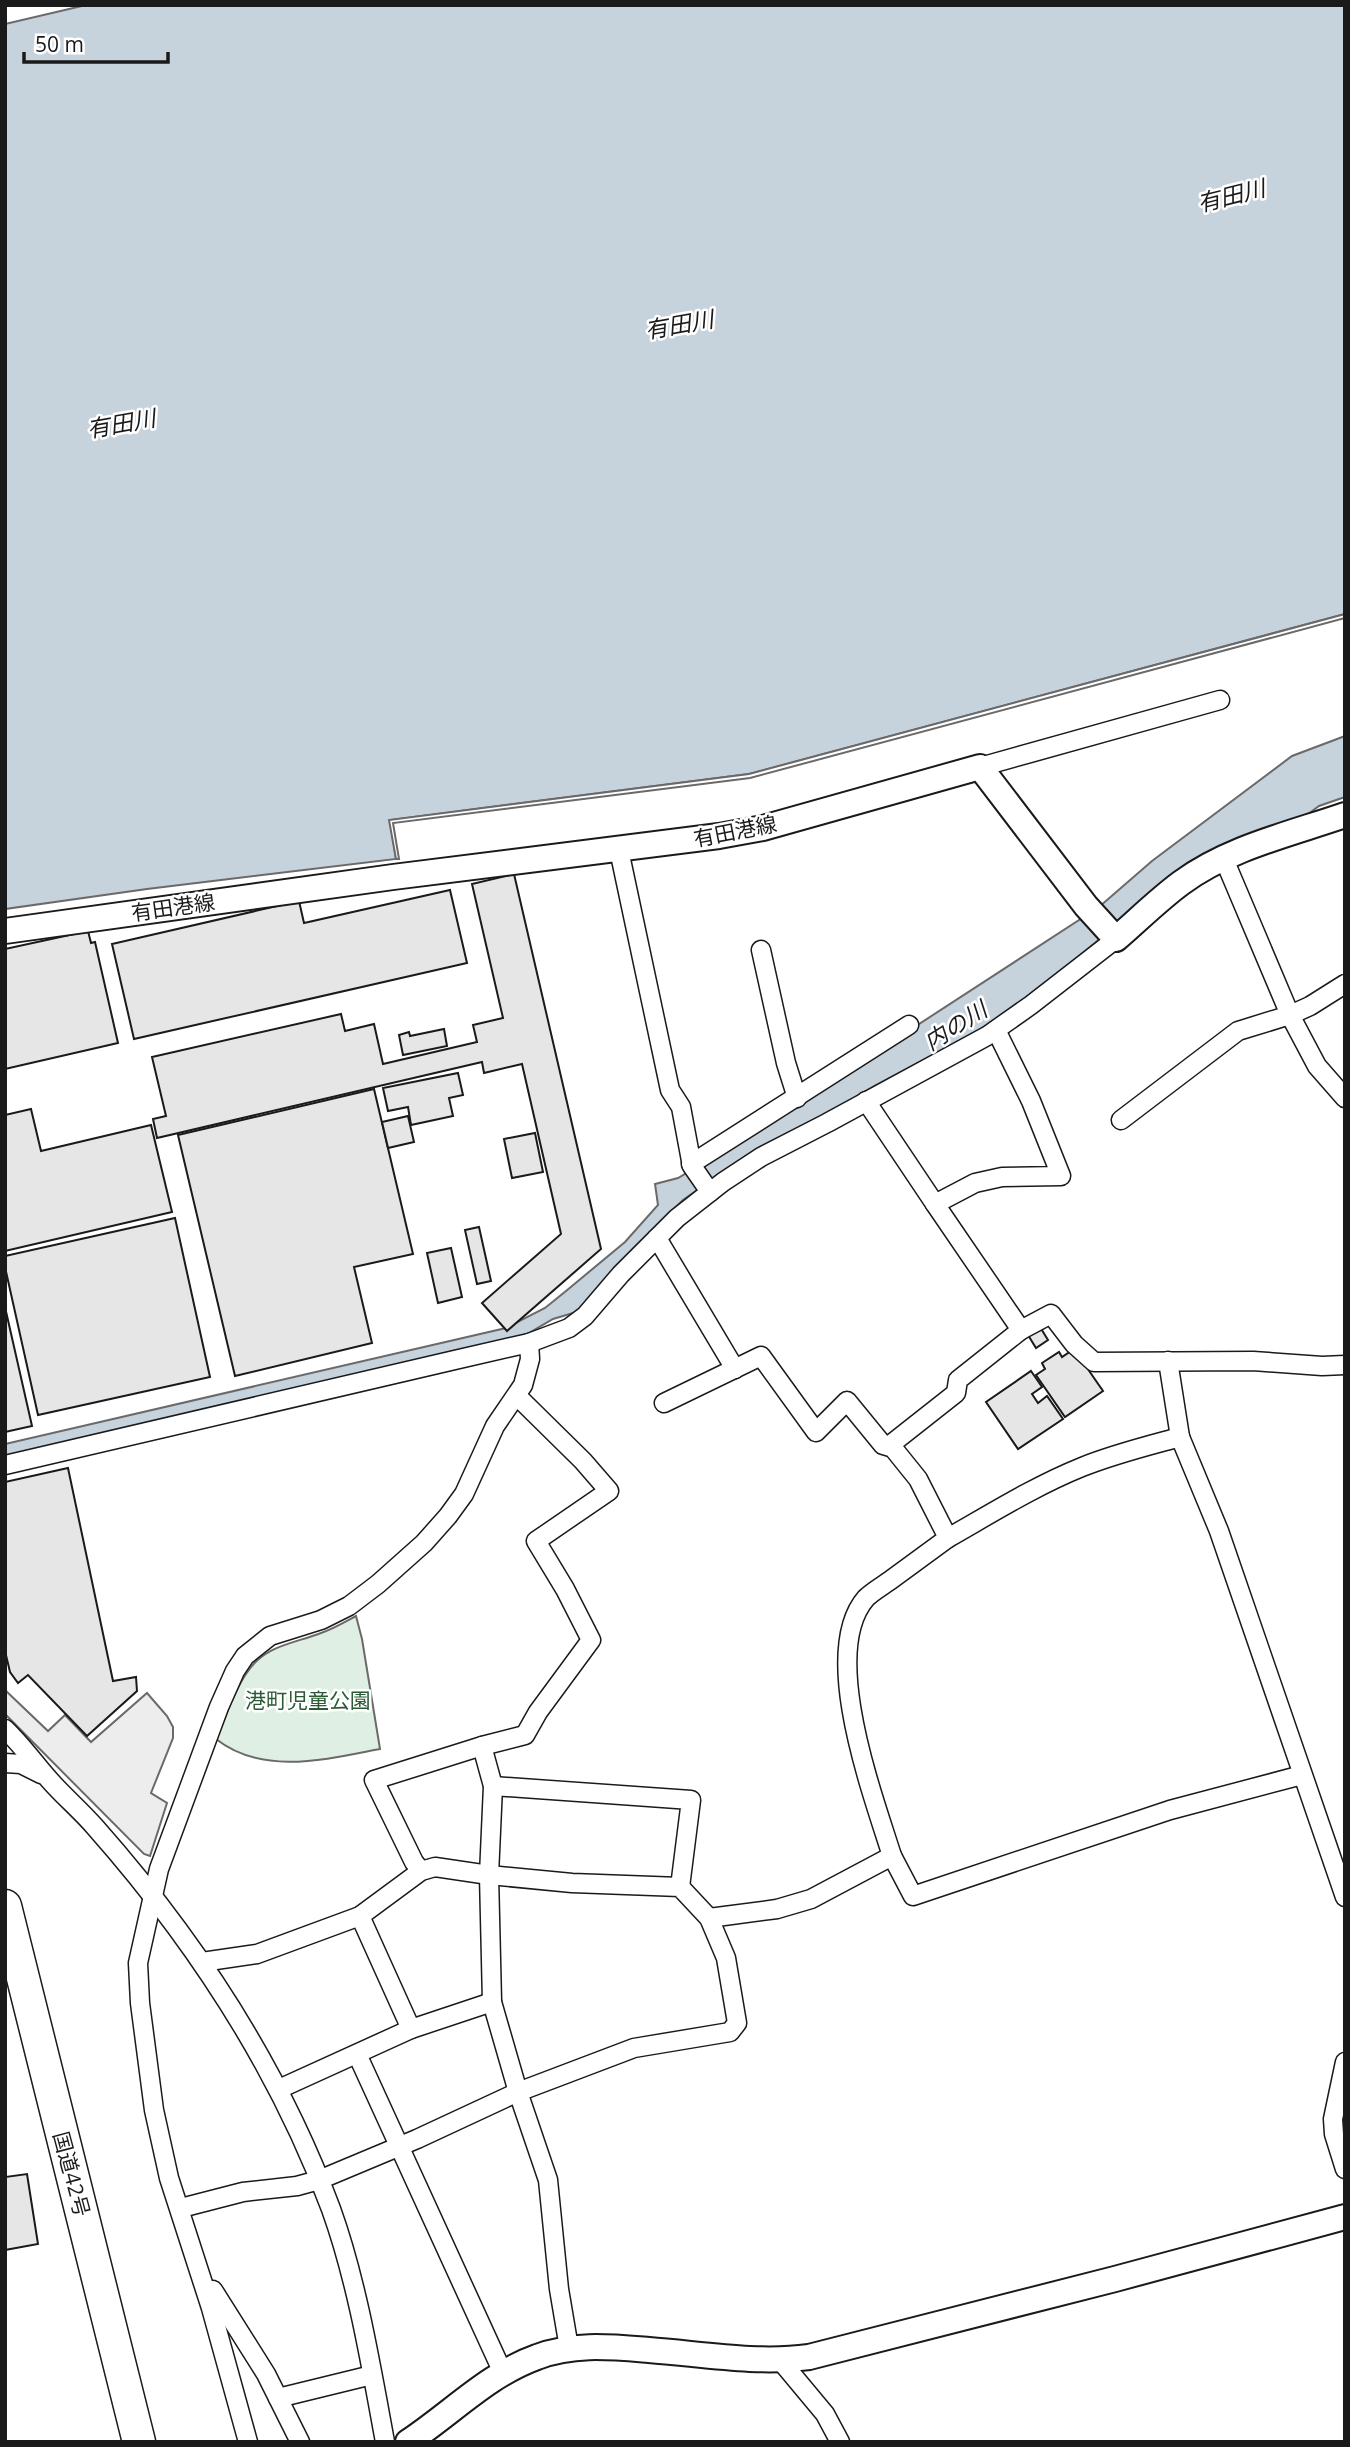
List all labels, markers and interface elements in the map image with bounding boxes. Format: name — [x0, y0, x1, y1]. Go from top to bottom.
scale bar — [24, 21, 168, 65]
text: 50 m — [35, 30, 84, 58]
water label: 有田川 — [1194, 170, 1271, 219]
water label: 有田川 — [642, 302, 719, 346]
water label: 有田川 — [84, 401, 161, 445]
street label: 有田港線 — [691, 809, 779, 853]
street label: 有田港線 — [129, 887, 217, 927]
water label: 内の川 — [917, 992, 995, 1057]
park label: 港町児童公園 — [245, 1686, 371, 1714]
street label: 国道42号 — [47, 2128, 97, 2220]

